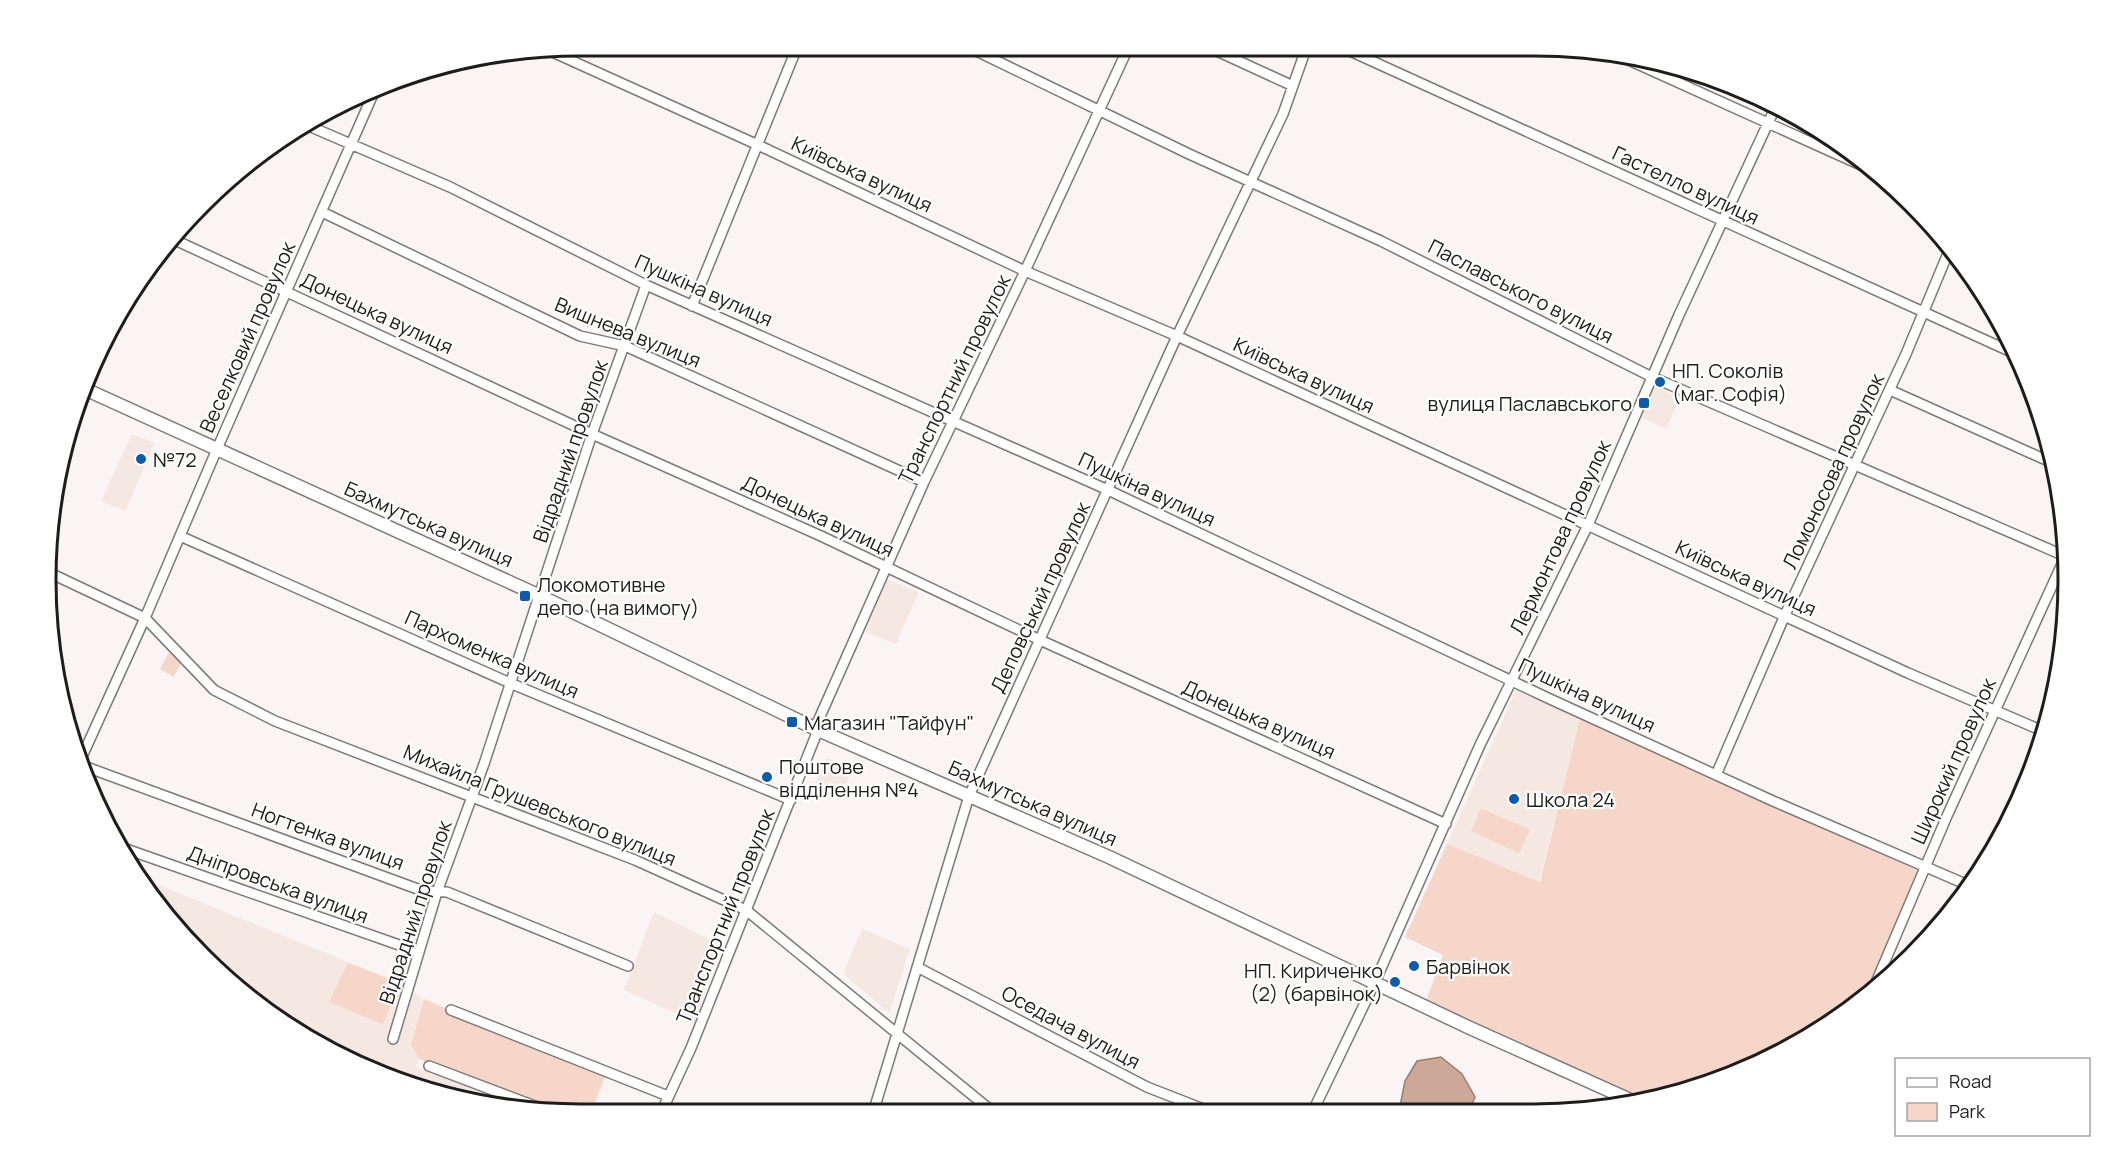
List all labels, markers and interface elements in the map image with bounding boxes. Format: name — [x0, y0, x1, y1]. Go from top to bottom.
street label: Київська вулиця — [787, 130, 937, 218]
street label: Гастелло вулиця — [1608, 139, 1764, 231]
street label: Паславського вулиця — [1424, 233, 1618, 349]
street label: Веселковий провулок — [193, 236, 302, 437]
street label: Пушкіна вулиця — [631, 248, 777, 332]
street label: Донецька вулиця — [296, 266, 458, 360]
street label: Транспортний провулок — [892, 269, 1017, 488]
street label: Вишнева вулиця — [551, 290, 705, 374]
street label: Київська вулиця — [1229, 331, 1379, 419]
street label: Відрадний провулок — [526, 355, 614, 546]
place label: НП. Соколів (маг. Софія) — [1672, 357, 1787, 407]
street label: Ломоносова провулок — [1776, 368, 1891, 573]
marker: НП. Соколів (маг. Софія) — [1653, 375, 1667, 389]
place label: вулиця Паславського — [1428, 390, 1632, 417]
marker: вулиця Паславського — [1637, 396, 1651, 410]
street label: Лермонтова провулок — [1503, 434, 1617, 639]
street label: Пушкіна вулиця — [1074, 445, 1220, 533]
place label: №72 — [153, 446, 197, 473]
marker: №72 — [134, 452, 148, 466]
street label: Донецька вулиця — [737, 469, 899, 563]
street label: Бахмутська вулиця — [340, 475, 518, 573]
street label: Деповський провулок — [984, 496, 1097, 697]
street label: Київська вулиця — [1671, 534, 1821, 622]
place label: Локомотивне депо (на вимогу) — [537, 571, 699, 621]
marker: Локомотивне депо (на вимогу) — [518, 589, 532, 603]
street label: Пархоменка вулиця — [401, 603, 583, 705]
street label: Пушкіна вулиця — [1514, 651, 1660, 739]
street label: Донецька вулиця — [1178, 673, 1340, 765]
street label: Широкий провулок — [1904, 673, 2002, 848]
place label: Магазин "Тайфун" — [804, 709, 974, 736]
marker: Магазин "Тайфун" — [785, 715, 799, 729]
street label: Михайла Грушевського вулиця — [400, 738, 680, 872]
place label: Поштове відділення №4 — [779, 753, 919, 803]
street label: Бахмутська вулиця — [944, 754, 1122, 852]
marker: Поштове відділення №4 — [760, 770, 774, 784]
place label: Школа 24 — [1526, 786, 1615, 813]
marker: Школа 24 — [1507, 792, 1521, 806]
street label: Ногтенка вулиця — [248, 796, 408, 876]
street label: Транспортний провулок — [669, 803, 781, 1028]
street label: Відрадний провулок — [373, 816, 458, 1007]
street label: Дніпровська вулиця — [184, 839, 372, 929]
place label: Барвінок — [1426, 953, 1511, 980]
place label: НП. Кириченко (2) (барвінок) — [1244, 957, 1383, 1007]
marker: Барвінок — [1407, 959, 1421, 973]
marker: НП. Кириченко (2) (барвінок) — [1388, 975, 1402, 989]
street label: Оседача вулиця — [997, 979, 1145, 1075]
legend — [1895, 1058, 2090, 1136]
text: Road — [1949, 1069, 1992, 1093]
text: Park — [1949, 1099, 1986, 1123]

